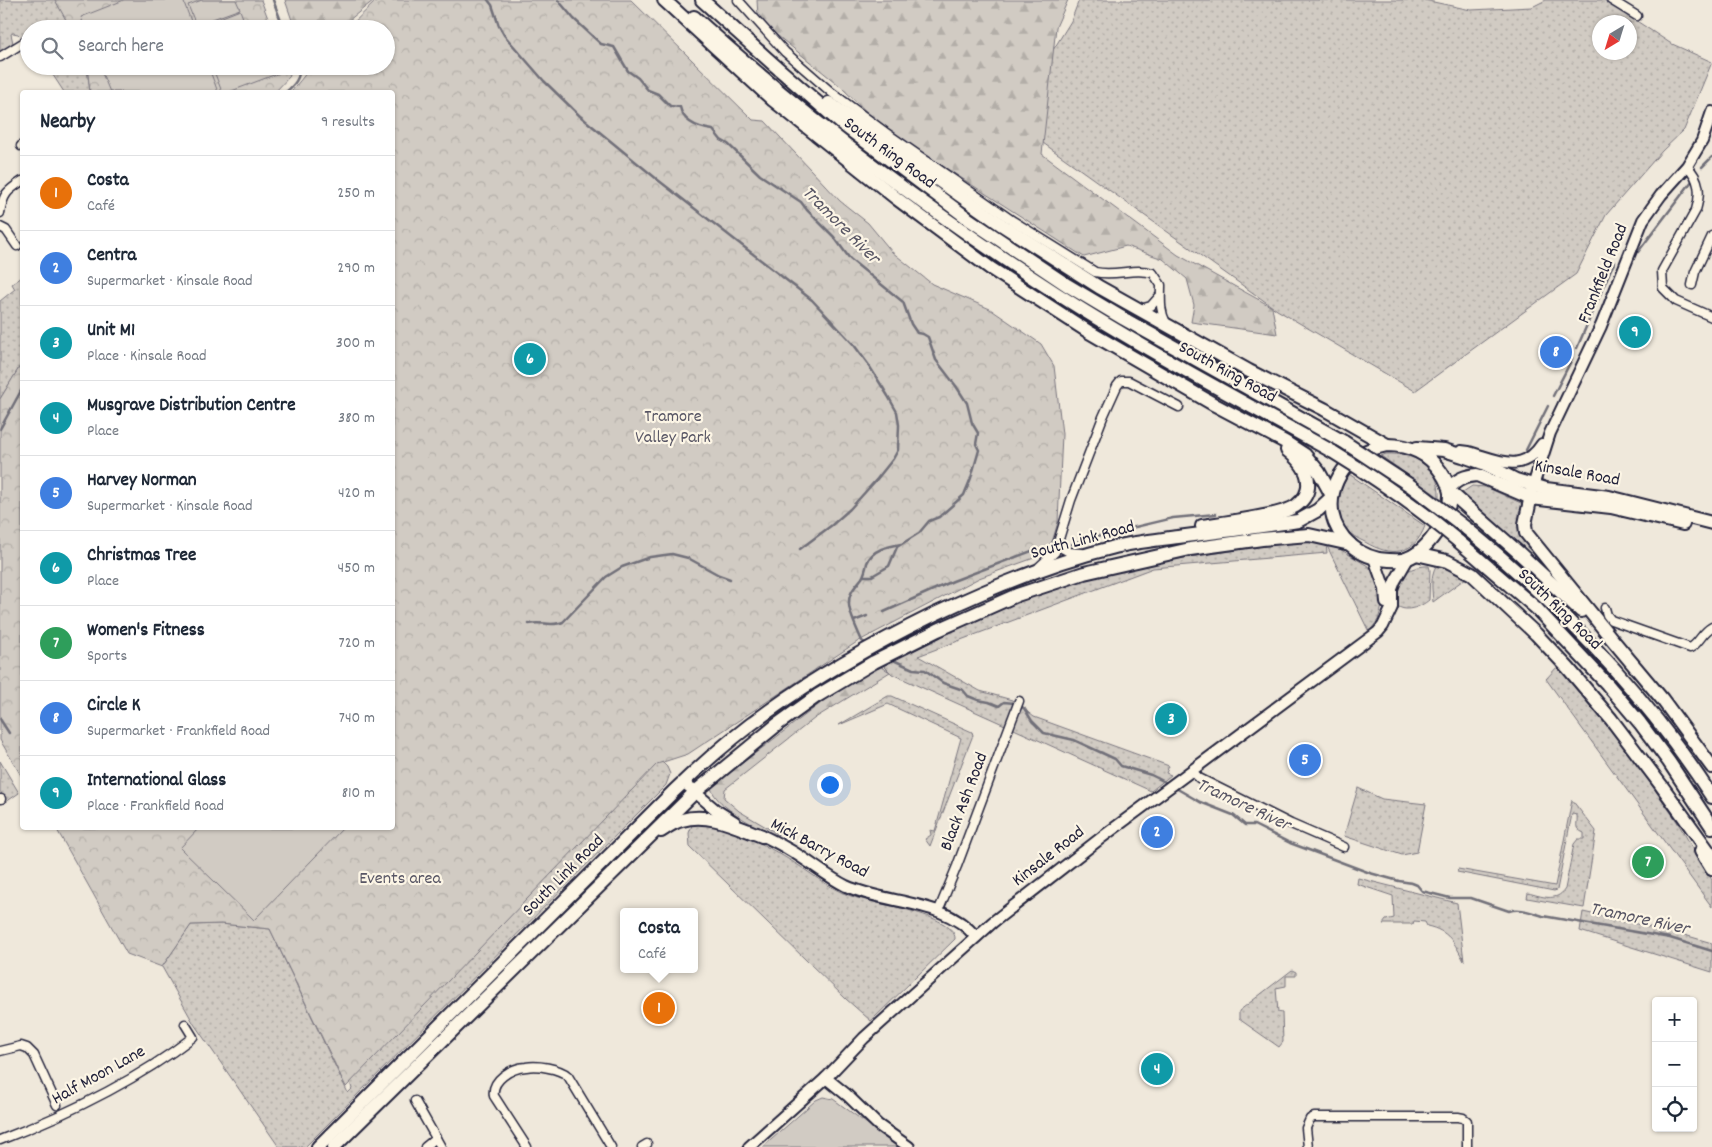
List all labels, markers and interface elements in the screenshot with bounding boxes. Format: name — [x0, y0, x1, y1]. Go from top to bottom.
north arrow — [1592, 15, 1637, 60]
search box — [20, 20, 395, 75]
icon: search — [38, 34, 66, 62]
text: Search here — [78, 34, 164, 61]
text: Nearby — [40, 108, 95, 138]
text: 9 results — [321, 111, 375, 134]
street label: South Ring Road — [838, 112, 940, 196]
text: Costa — [87, 168, 129, 195]
water label: Tramore River — [795, 181, 887, 273]
text: 1 — [54, 182, 58, 205]
text: 250 m — [337, 182, 375, 205]
text: Café — [87, 195, 115, 218]
street label: Frankfield Road — [1573, 220, 1635, 328]
text: Centra — [87, 243, 137, 270]
text: 2 — [53, 257, 60, 280]
text: 290 m — [337, 257, 375, 280]
text: Supermarket · Kinsale Road — [87, 270, 253, 293]
pin: 9 — [1619, 313, 1651, 351]
text: Unit M1 — [87, 318, 135, 345]
text: 3 — [52, 332, 60, 355]
text: 300 m — [336, 332, 375, 355]
pin: 8 — [1540, 333, 1572, 371]
street label: South Ring Road — [1173, 336, 1281, 410]
pin: 6 — [514, 340, 546, 378]
text: Place · Kinsale Road — [87, 345, 206, 368]
text: Musgrave Distribution Centre — [87, 393, 296, 420]
park label: Tramore Valley Park — [635, 405, 711, 451]
text: 4 — [53, 407, 59, 430]
text: 380 m — [338, 407, 375, 430]
text: Place — [87, 420, 119, 443]
street label: Kinsale Road — [1533, 454, 1621, 494]
text: Harvey Norman — [87, 468, 197, 495]
text: 5 — [52, 482, 60, 505]
text: 420 m — [338, 482, 375, 505]
text: Supermarket · Kinsale Road — [87, 495, 253, 518]
street label: South Link Road — [1028, 515, 1138, 567]
text: Christmas Tree — [87, 543, 196, 570]
text: 6 — [52, 557, 60, 580]
text: 450 m — [338, 557, 375, 580]
street label: South Ring Road — [1511, 563, 1607, 657]
text: Place — [87, 570, 119, 593]
text: Women's Fitness — [87, 618, 205, 645]
text: 7 — [53, 632, 59, 655]
text: 720 m — [339, 632, 375, 655]
text: Sports — [87, 645, 127, 668]
text: Circle K — [87, 693, 141, 720]
pin: 3 — [1155, 700, 1187, 738]
text: 8 — [53, 707, 59, 730]
text: 740 m — [339, 707, 375, 730]
text: Supermarket · Frankfield Road — [87, 720, 270, 743]
pin: 5 — [1289, 741, 1321, 779]
street label: Black Ash Road — [935, 749, 995, 855]
text: International Glass — [87, 768, 226, 795]
your location — [817, 772, 843, 798]
water label: Tramore River — [1192, 772, 1296, 840]
text: 9 — [52, 782, 60, 805]
text: 810 m — [342, 782, 375, 805]
text: Place · Frankfield Road — [87, 795, 224, 818]
street label: Mick Barry Road — [765, 813, 873, 885]
pin: 2 — [1141, 813, 1173, 851]
street label: Kinsale Road — [1007, 821, 1091, 893]
street label: South Link Road — [517, 829, 611, 923]
pin: 7 — [1632, 843, 1664, 881]
park label: Events area — [359, 867, 441, 892]
water label: Tramore River — [1587, 896, 1693, 944]
popup — [620, 908, 698, 973]
text: Costa — [638, 916, 680, 943]
text: Café — [638, 943, 666, 966]
pin: 1 — [643, 989, 675, 1027]
map controls — [1652, 997, 1697, 1132]
button: + — [1652, 997, 1697, 1042]
street label: Half Moon Lane — [48, 1040, 150, 1112]
button: − — [1652, 1042, 1697, 1087]
pin: 4 — [1141, 1050, 1173, 1088]
button: locate — [1652, 1087, 1697, 1132]

